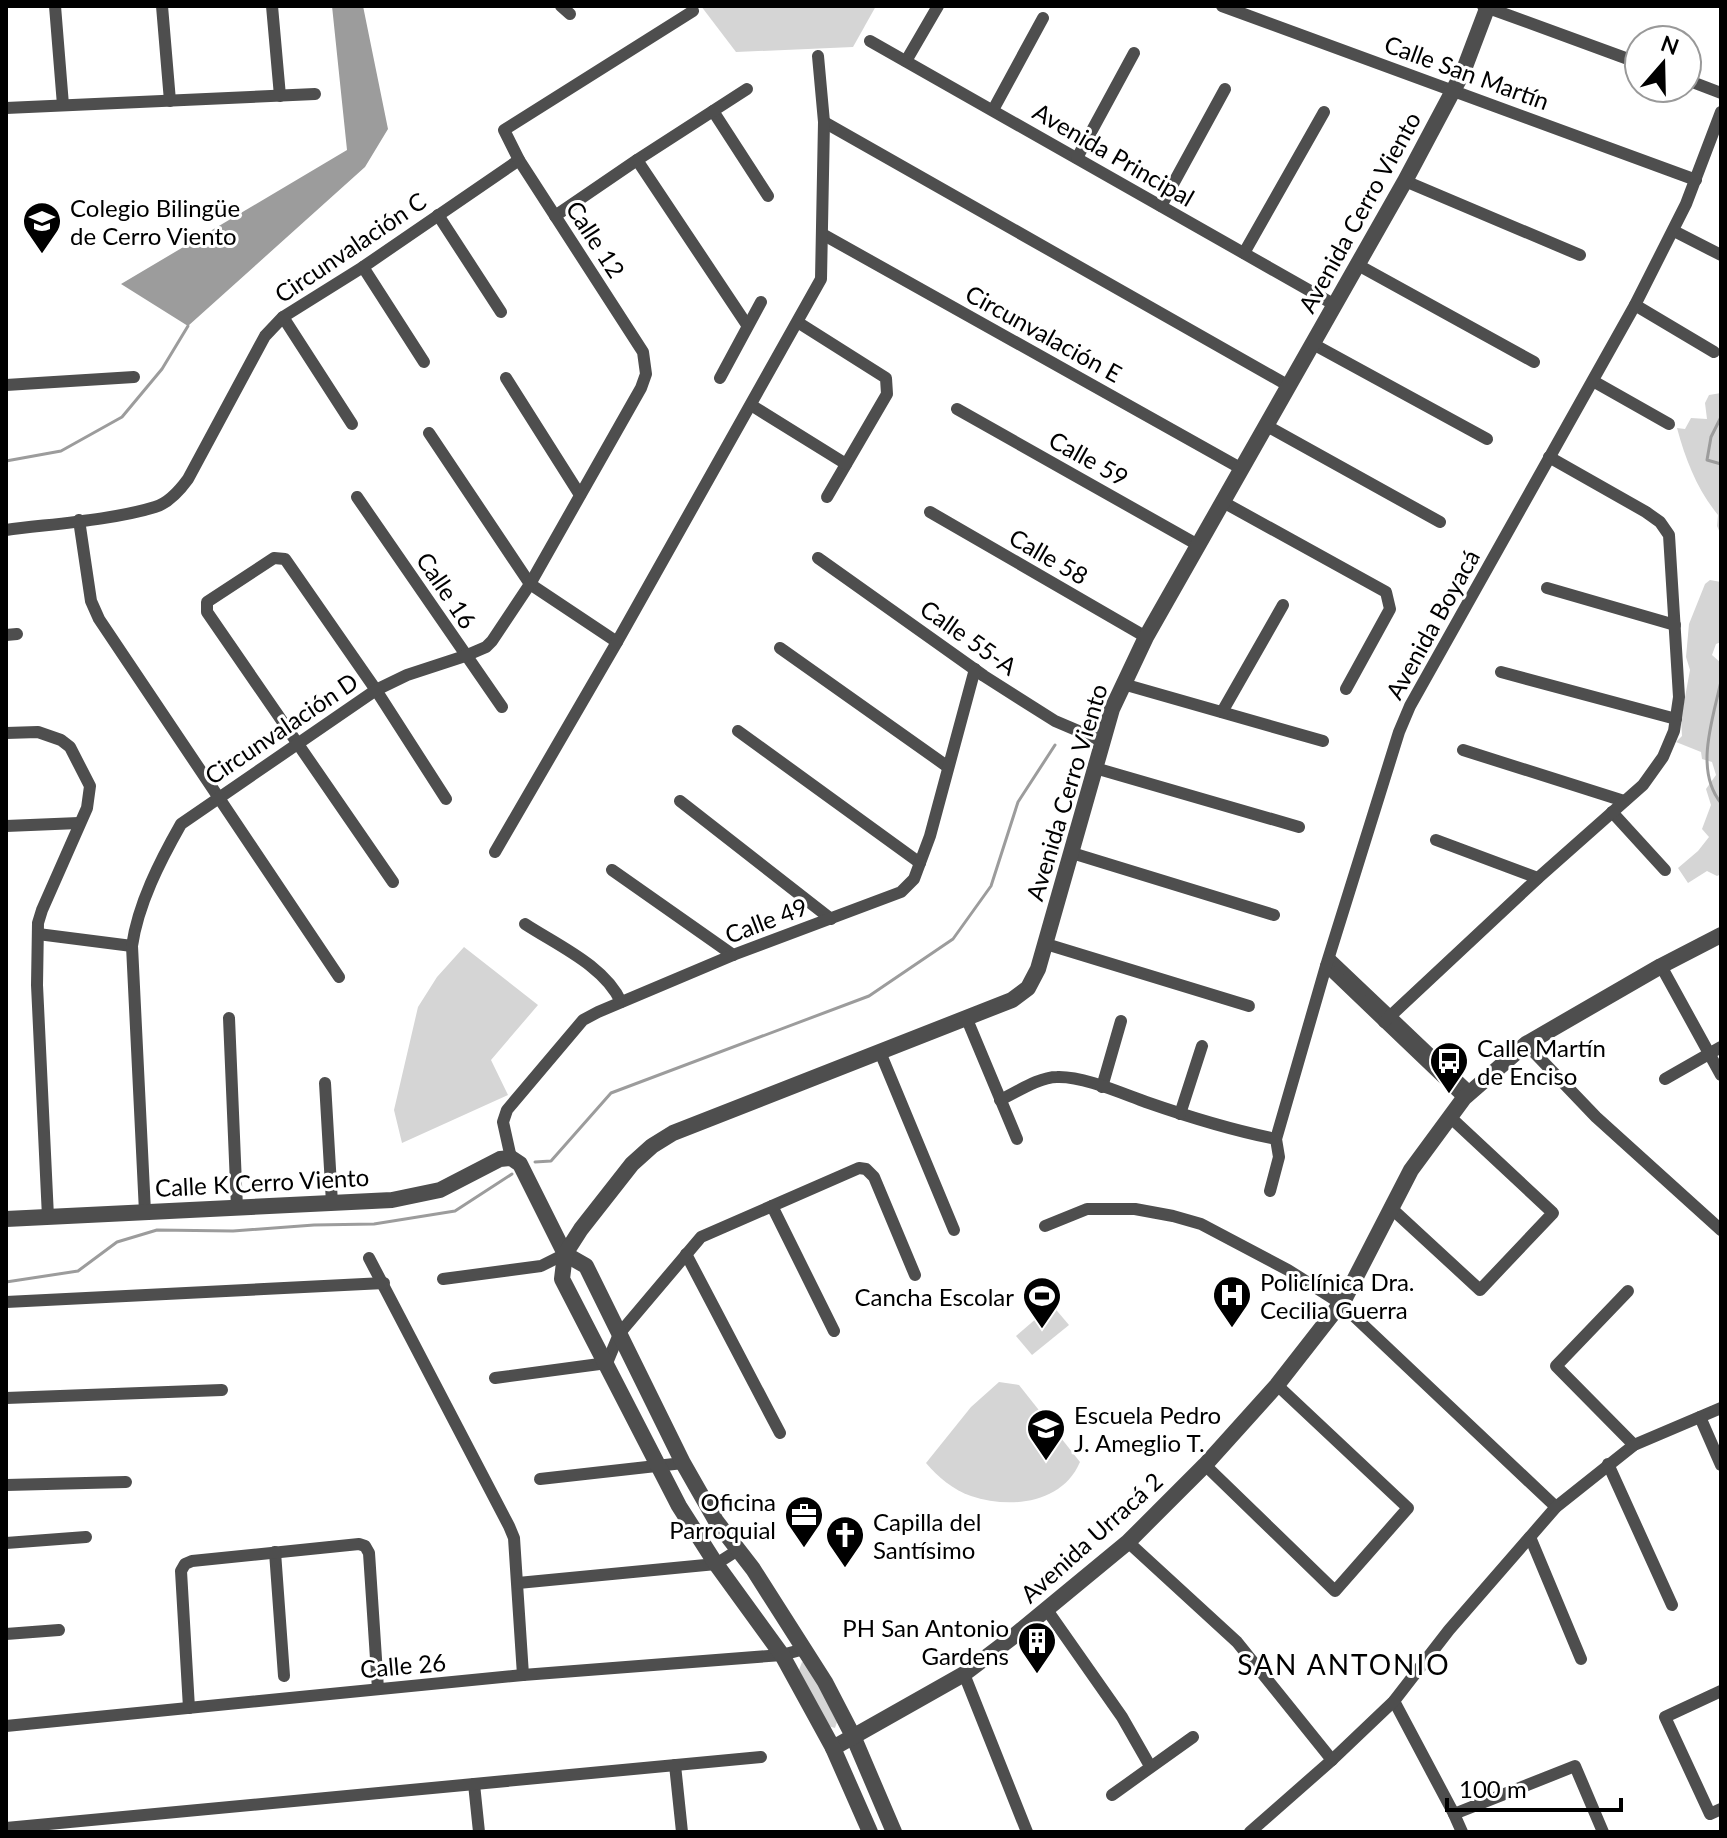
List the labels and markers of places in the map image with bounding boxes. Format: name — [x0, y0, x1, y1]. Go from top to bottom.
place label: Colegio Bilingüe de Cerro Viento — [70, 193, 240, 250]
school or university icon: Colegio Bilingüe de Cerro Viento — [21, 200, 63, 255]
place label: Calle Martín de Enciso — [1477, 1033, 1606, 1090]
bus stop icon: Calle Martín de Enciso — [1428, 1040, 1470, 1095]
place label: Policlínica Dra. Cecilia Guerra — [1260, 1267, 1415, 1324]
hospital icon: Policlínica Dra. Cecilia Guerra — [1211, 1274, 1253, 1329]
sports icon: Cancha Escolar — [1021, 1275, 1063, 1330]
place label: Cancha Escolar — [854, 1282, 1014, 1311]
place label: Escuela Pedro J. Ameglio T. — [1074, 1400, 1221, 1457]
school or university icon: Escuela Pedro J. Ameglio T. — [1025, 1407, 1067, 1462]
place label: Oficina Parroquial — [669, 1487, 776, 1544]
office icon: Oficina Parroquial — [783, 1494, 825, 1549]
place label: Capilla del Santísimo — [873, 1507, 981, 1564]
church icon: Capilla del Santísimo — [824, 1514, 866, 1569]
place label: PH San Antonio Gardens — [842, 1613, 1009, 1670]
building icon: PH San Antonio Gardens — [1016, 1620, 1058, 1675]

